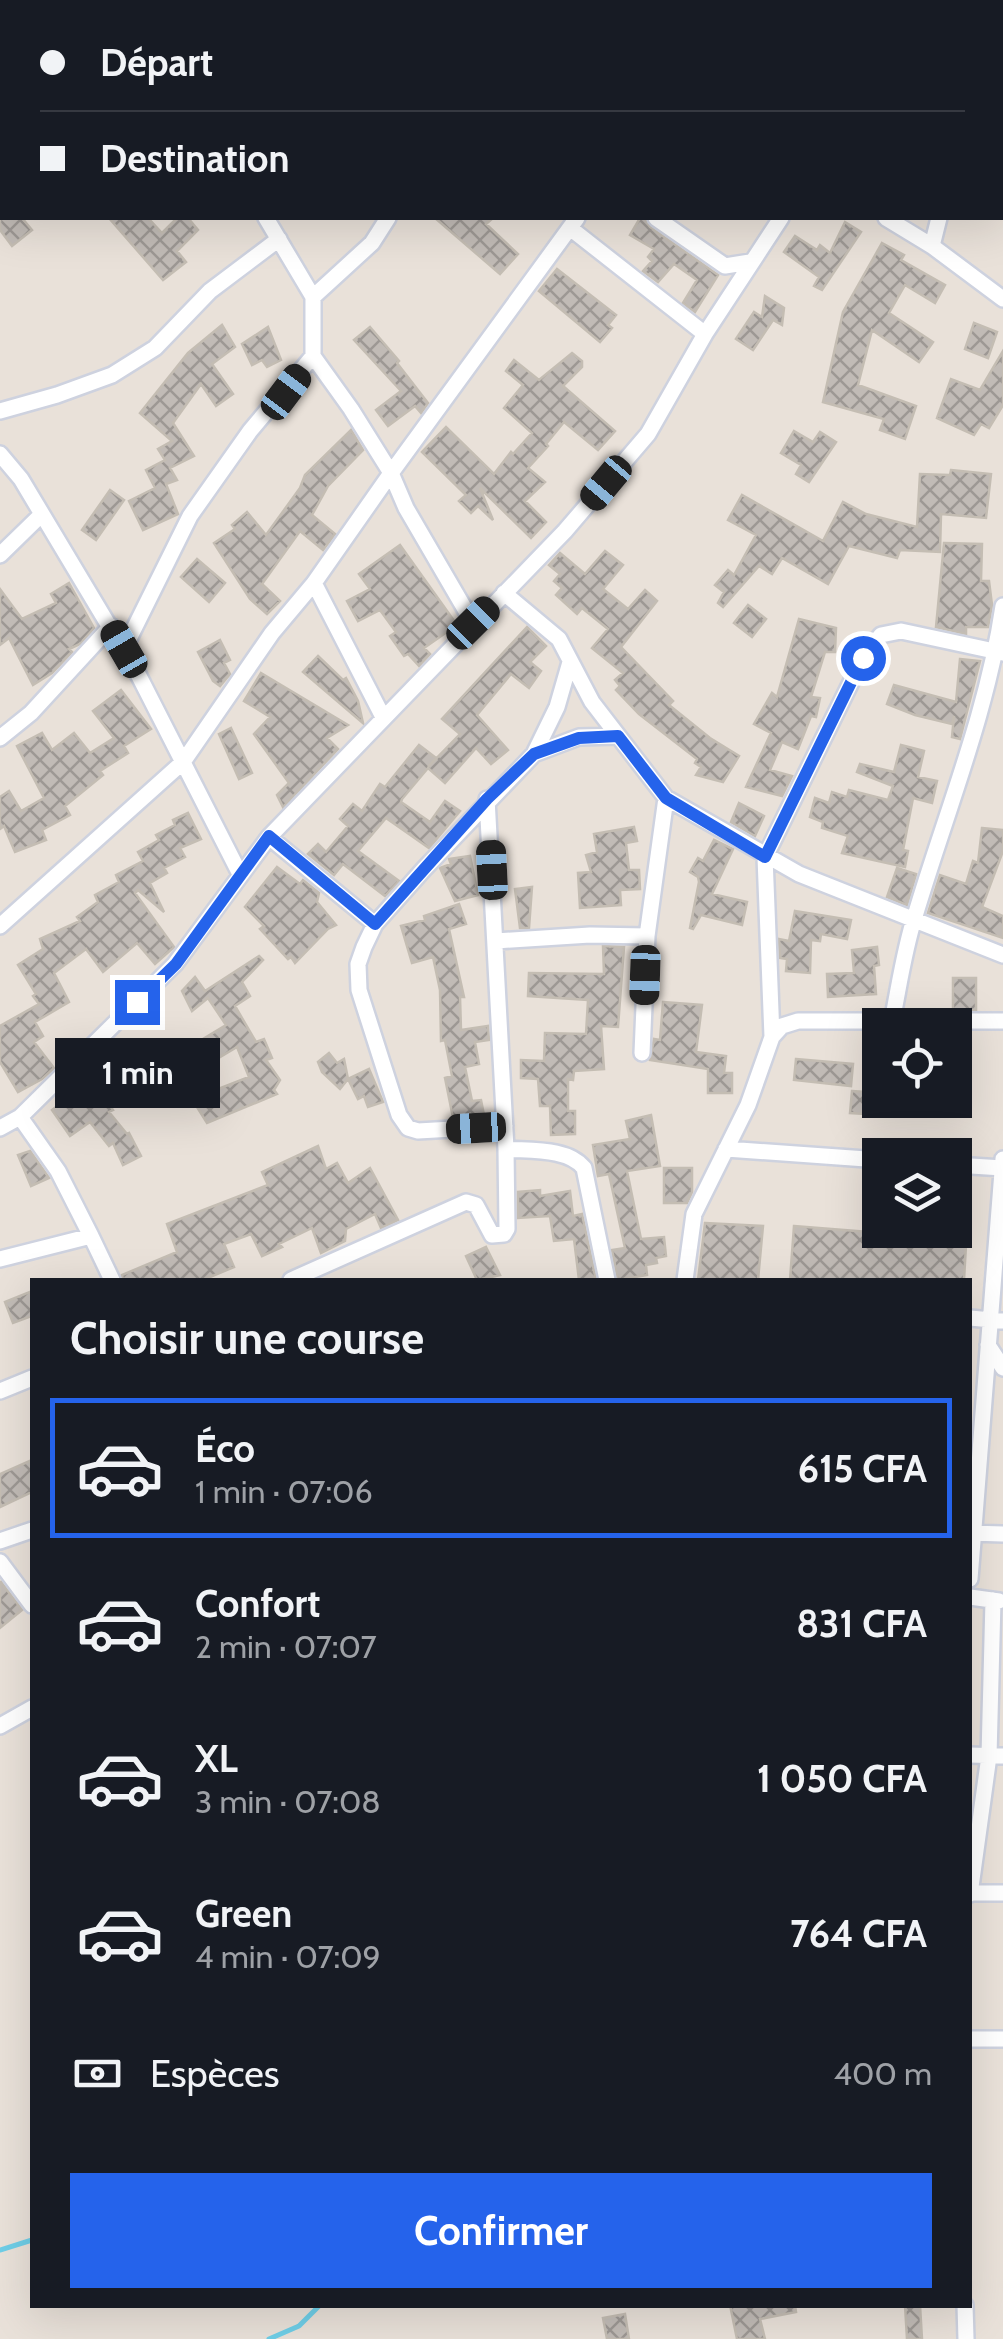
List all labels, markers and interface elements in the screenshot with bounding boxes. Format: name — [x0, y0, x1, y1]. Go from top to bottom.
text: Départ — [100, 39, 213, 86]
text: Destination — [100, 135, 289, 182]
car — [256, 359, 316, 425]
car — [575, 450, 637, 516]
car — [441, 591, 505, 655]
car — [96, 616, 152, 682]
route start — [841, 636, 886, 681]
car — [475, 839, 509, 901]
car — [629, 944, 661, 1006]
route end — [115, 980, 160, 1025]
map controls — [862, 1008, 972, 1248]
button: locate — [862, 1008, 972, 1118]
callout: 1 min — [54, 1037, 220, 1107]
text: 1 min — [101, 1053, 174, 1092]
car — [445, 1111, 507, 1145]
button: layers — [862, 1138, 972, 1248]
text: Choisir une course — [70, 1311, 424, 1365]
icon: car — [75, 1423, 165, 1513]
text: Éco — [195, 1425, 255, 1472]
text: 615 CFA — [798, 1445, 927, 1492]
text: 1 min · 07:06 — [195, 1472, 373, 1511]
icon: car — [75, 1578, 165, 1668]
text: Confort — [195, 1580, 320, 1627]
text: 831 CFA — [796, 1600, 927, 1647]
text: 2 min · 07:07 — [195, 1627, 377, 1666]
icon: car — [75, 1733, 165, 1823]
text: XL — [195, 1735, 238, 1782]
text: 1 050 CFA — [757, 1755, 927, 1802]
text: 3 min · 07:08 — [195, 1782, 381, 1821]
icon: car — [75, 1888, 165, 1978]
text: Green — [195, 1890, 292, 1937]
text: 764 CFA — [790, 1910, 927, 1957]
text: 4 min · 07:09 — [195, 1937, 381, 1976]
icon: cash — [70, 2046, 125, 2101]
text: Espèces — [150, 2050, 279, 2097]
text: 400 m — [834, 2054, 932, 2093]
button: Confirmer — [70, 2173, 932, 2288]

